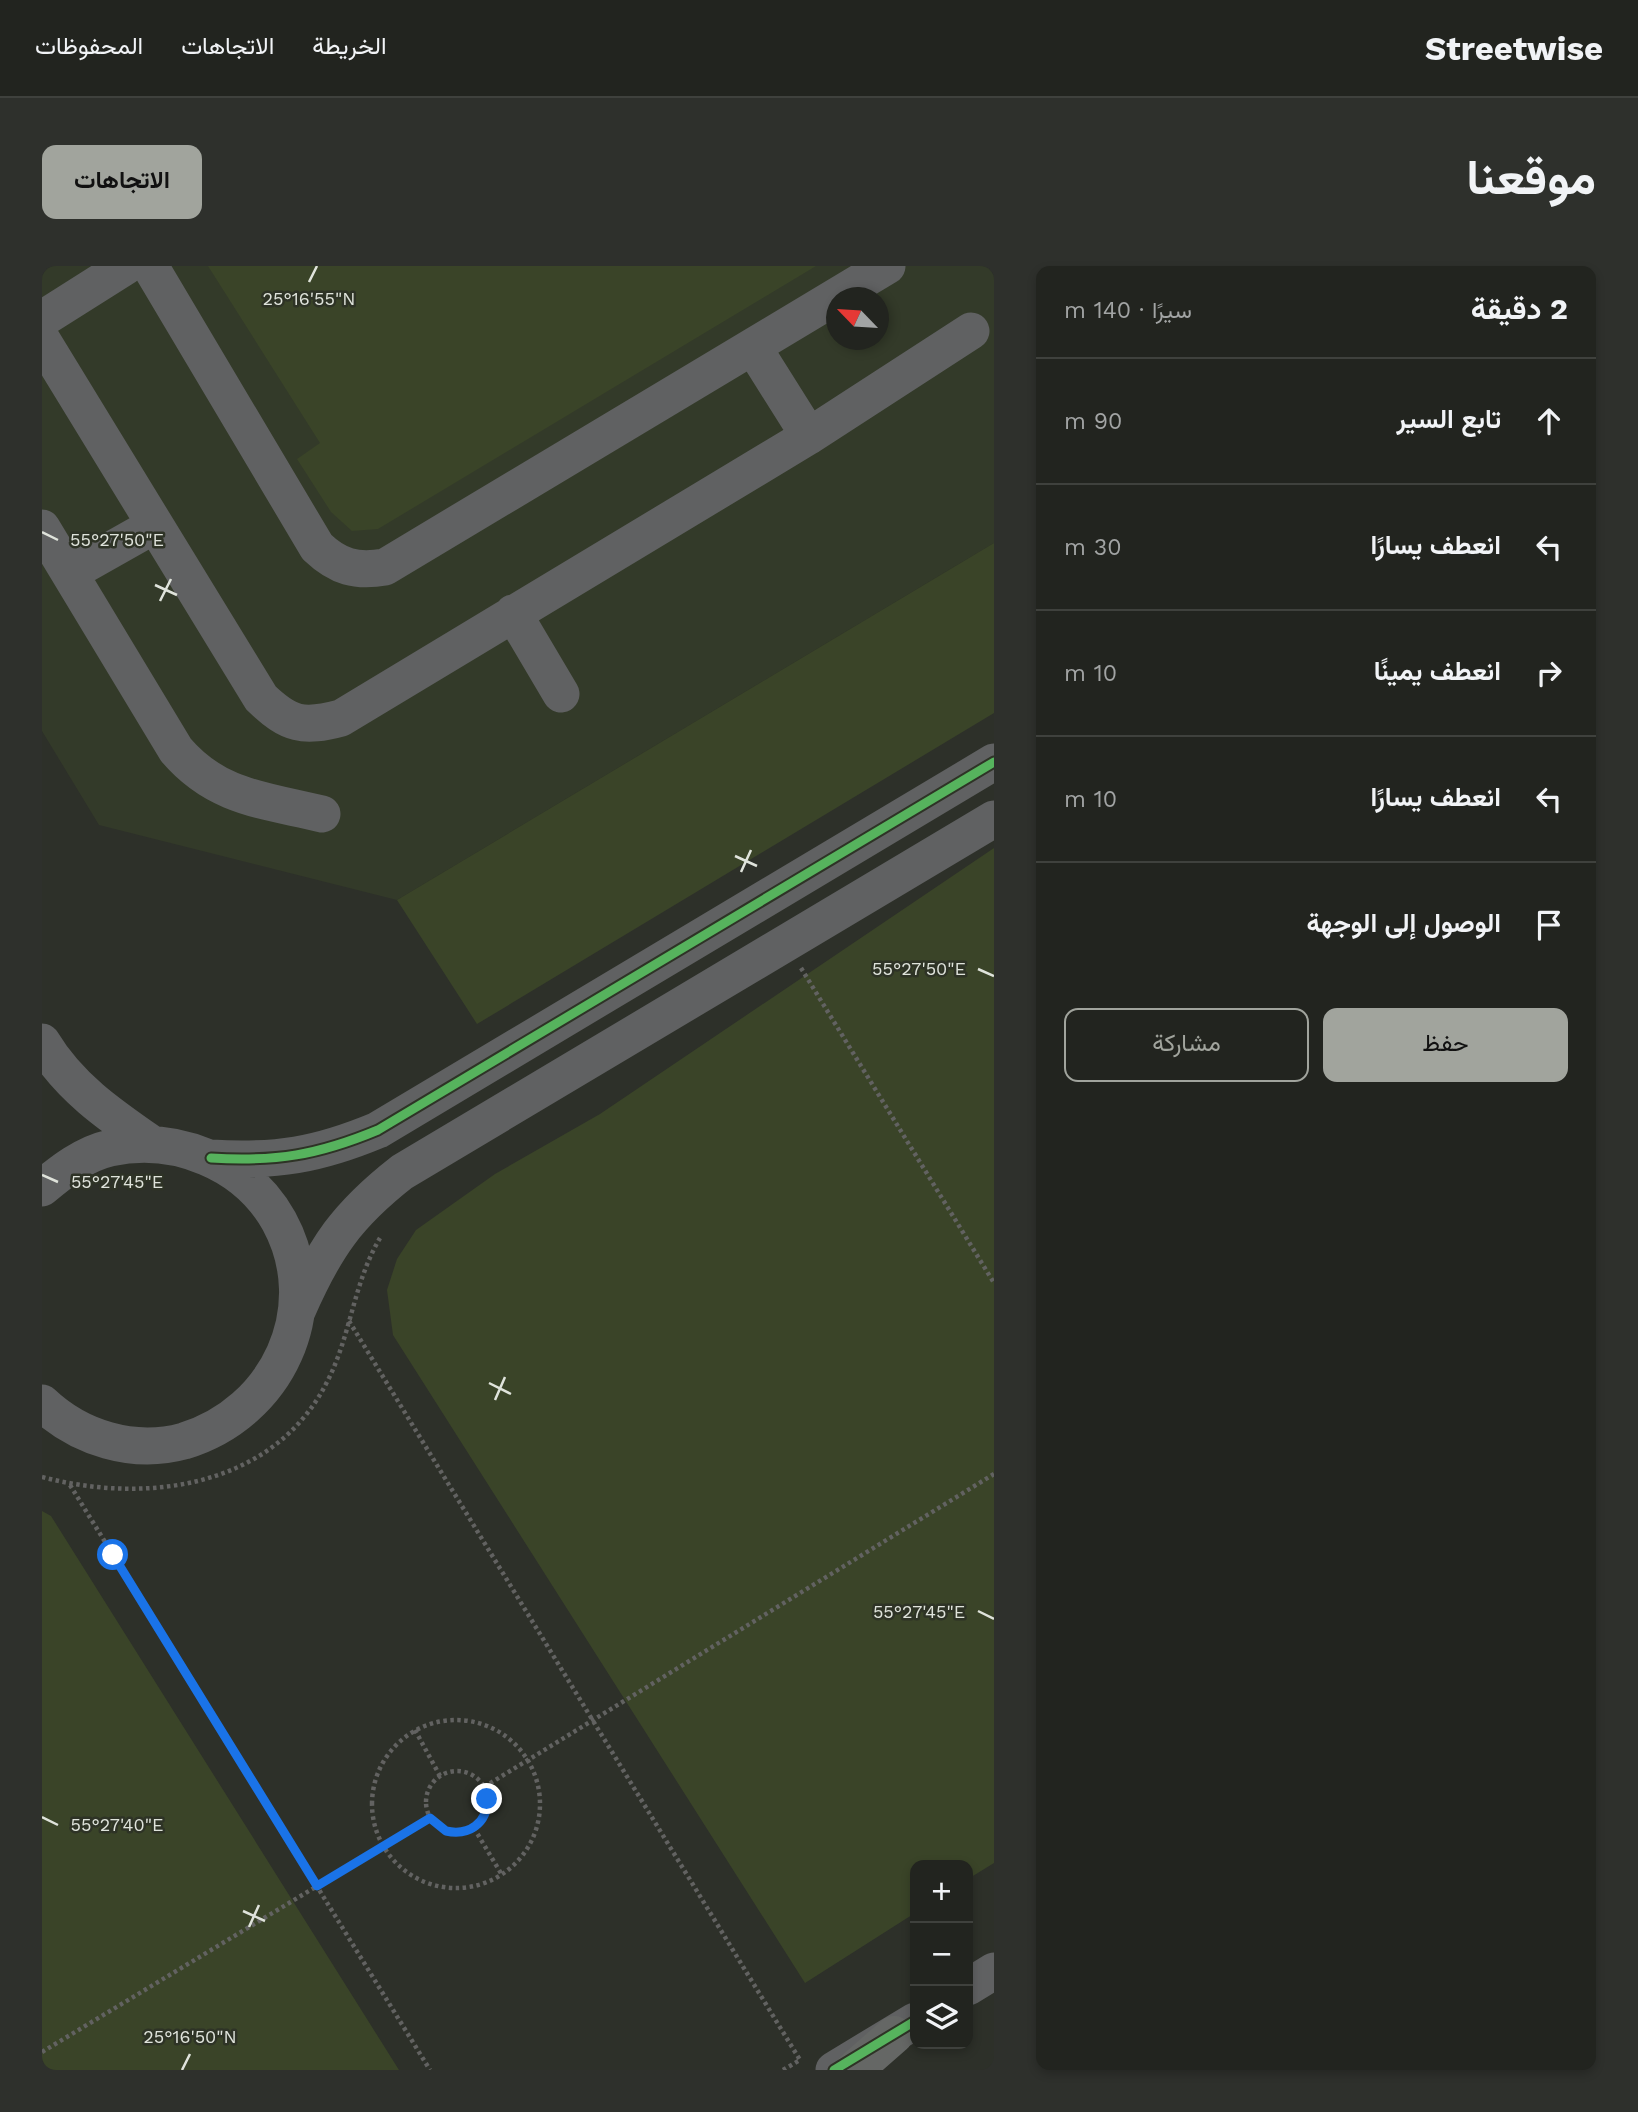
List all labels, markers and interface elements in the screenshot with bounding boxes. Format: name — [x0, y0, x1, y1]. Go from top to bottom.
text: Streetwise — [1425, 29, 1603, 68]
text: المحفوظات — [35, 32, 143, 60]
text: الاتجاهات — [181, 32, 274, 60]
text: الخريطة — [312, 32, 387, 60]
button: الاتجاهات — [42, 145, 202, 219]
text: موقعنا — [1466, 148, 1596, 206]
north arrow — [826, 287, 889, 350]
text: 25°16'55"N — [263, 288, 355, 309]
text: 2 دقيقة — [1471, 291, 1568, 326]
text: سيرًا · 140 m — [1064, 297, 1192, 324]
icon: ahead — [1530, 402, 1568, 440]
text: تابع السير — [1397, 404, 1501, 434]
text: 90 m — [1064, 408, 1122, 435]
icon: left — [1530, 528, 1568, 566]
text: 55°27'50"E — [70, 529, 164, 550]
text: انعطف يسارًا — [1371, 530, 1501, 560]
text: 30 m — [1064, 534, 1121, 561]
icon: right — [1530, 654, 1568, 692]
text: انعطف يمينًا — [1374, 656, 1501, 686]
text: 10 m — [1064, 660, 1117, 687]
icon: left — [1530, 780, 1568, 818]
text: انعطف يسارًا — [1371, 782, 1501, 812]
text: 10 m — [1064, 786, 1117, 813]
icon: arrive — [1530, 906, 1568, 944]
text: الوصول إلى الوجهة — [1306, 908, 1501, 938]
text: 55°27'50"E — [872, 958, 966, 979]
button: مشاركة — [1064, 1008, 1309, 1082]
button: حفظ — [1323, 1008, 1568, 1082]
text: 55°27'45"E — [71, 1171, 163, 1192]
route start — [97, 1539, 128, 1570]
text: 55°27'45"E — [873, 1601, 965, 1622]
route end — [471, 1783, 502, 1814]
text: 55°27'40"E — [71, 1814, 163, 1835]
map controls — [910, 1860, 973, 2049]
button: + — [910, 1860, 973, 1923]
button: − — [910, 1923, 973, 1986]
button: layers — [910, 1986, 973, 2049]
text: 25°16'50"N — [143, 2026, 237, 2047]

